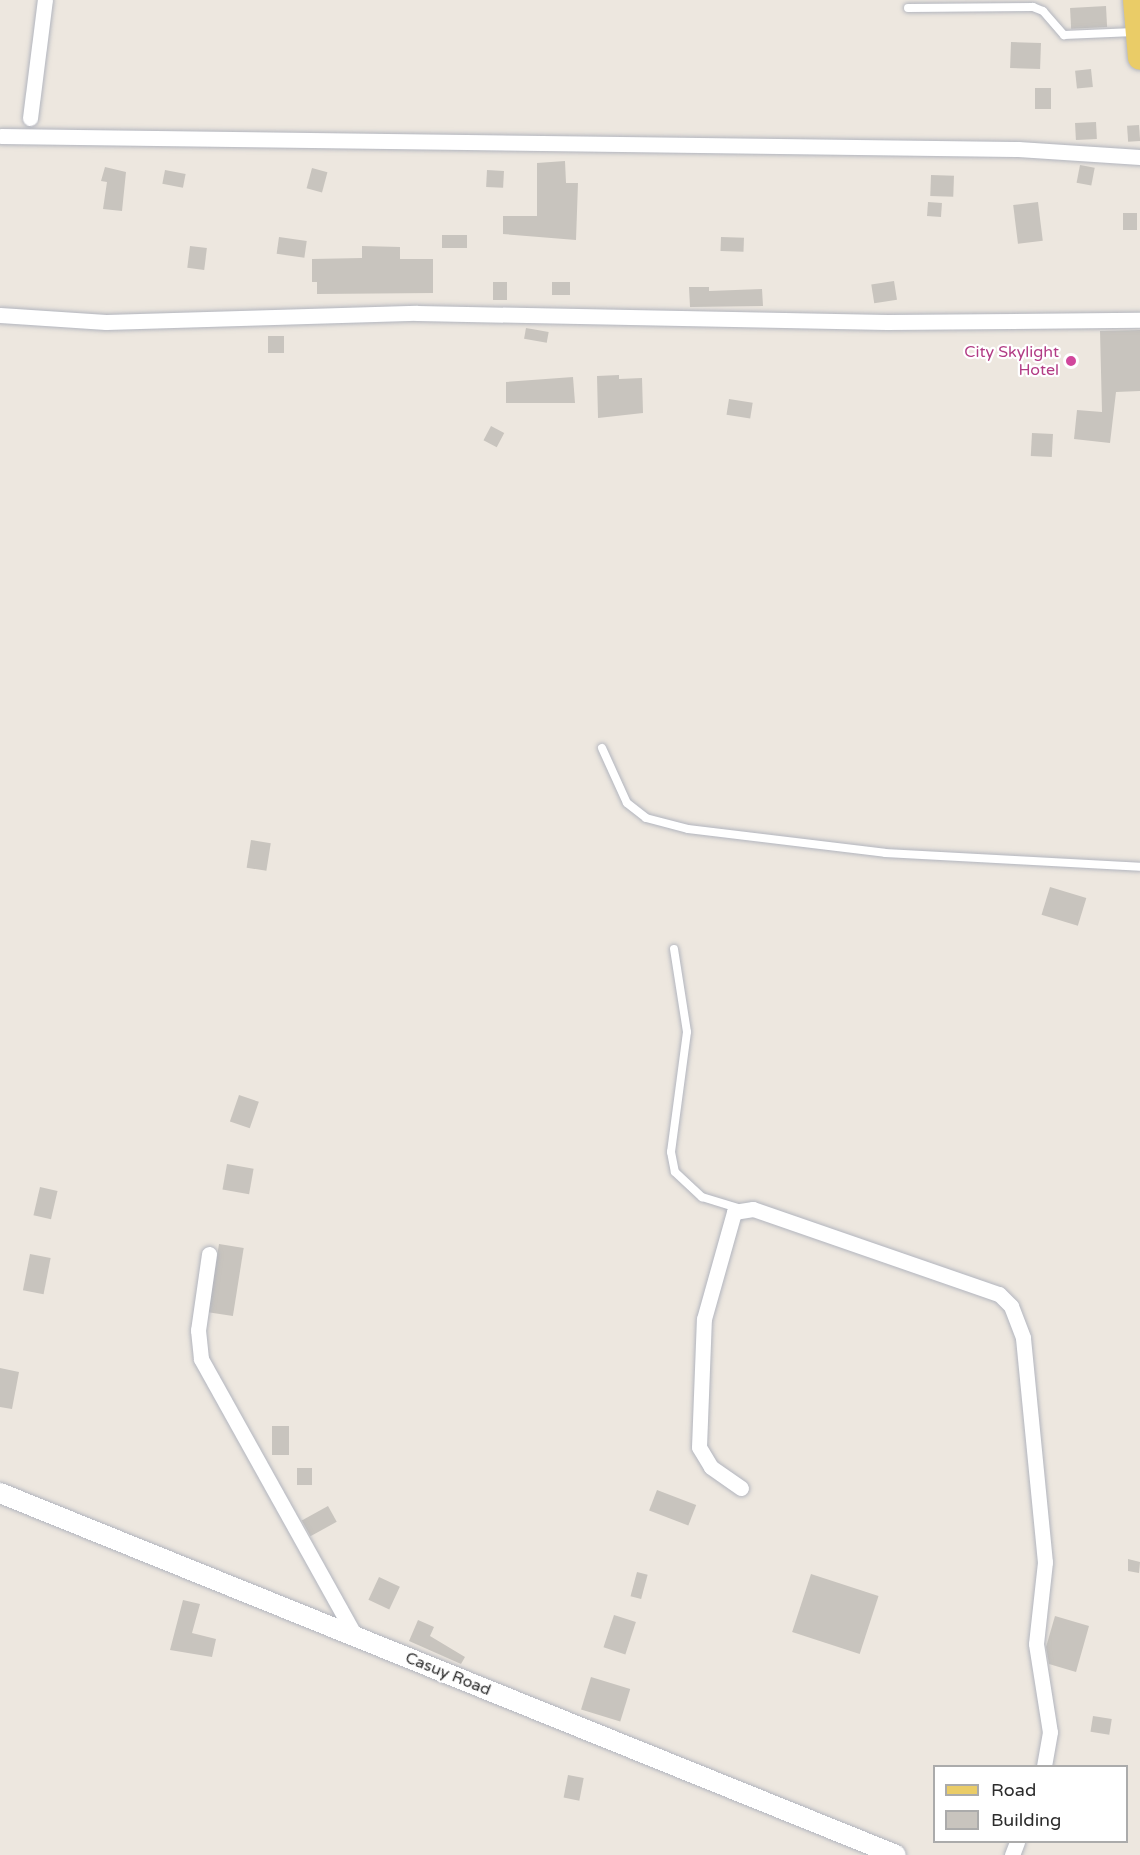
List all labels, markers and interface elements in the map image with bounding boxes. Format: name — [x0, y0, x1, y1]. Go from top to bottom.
place label: City Skylight Hotel — [964, 342, 1059, 380]
marker: City Skylight Hotel — [1064, 354, 1078, 368]
street label: Casuy Road — [402, 1648, 494, 1700]
legend — [933, 1765, 1128, 1843]
text: Road — [991, 1779, 1036, 1801]
text: Building — [991, 1809, 1061, 1831]

